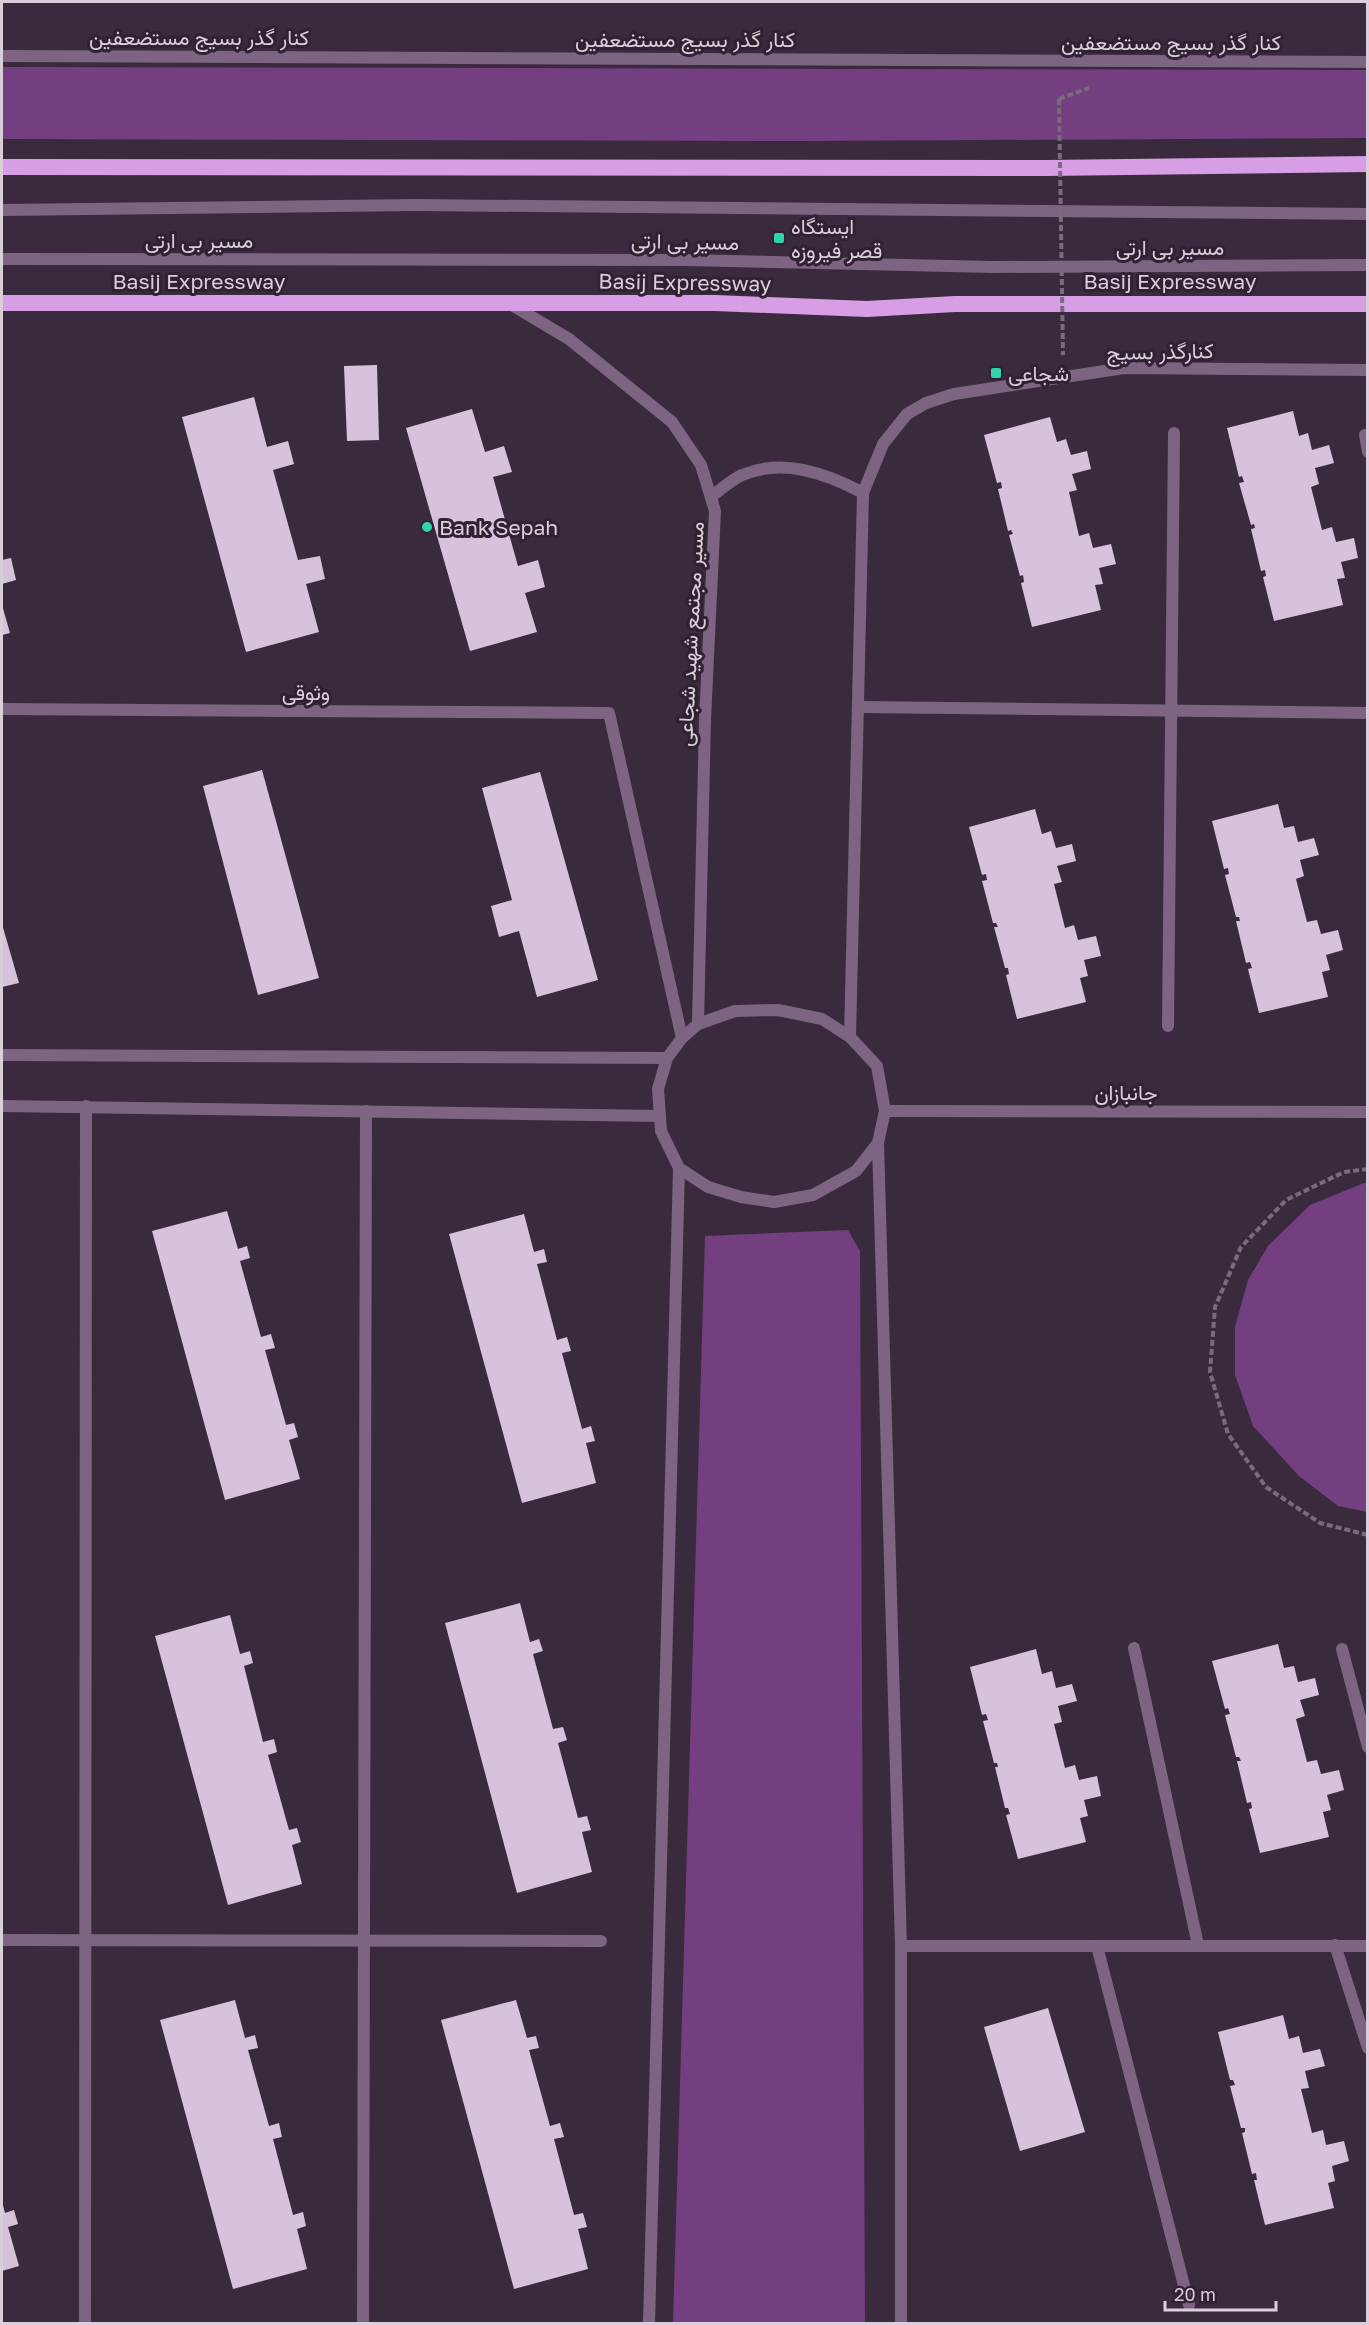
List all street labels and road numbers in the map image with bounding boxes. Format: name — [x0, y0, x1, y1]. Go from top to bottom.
street label: کنار گذر بسیج مستضعفین — [89, 24, 309, 52]
street label: کنار گذر بسیج مستضعفین — [575, 26, 795, 54]
street label: کنار گذر بسیج مستضعفین — [1061, 29, 1281, 57]
street label: مسیر بی ارتی — [145, 227, 253, 254]
street label: مسیر بی ارتی — [631, 227, 739, 256]
street label: مسیر بی ارتی — [1116, 234, 1224, 261]
street label: Basij Expressway — [598, 267, 772, 297]
street label: Basij Expressway — [112, 268, 286, 294]
street label: Basij Expressway — [1083, 268, 1257, 294]
street label: کنارگذر بسیج — [1106, 337, 1214, 367]
street label: مسیر مجتمع شهید شجاعی — [671, 521, 711, 747]
street label: وثوقی — [282, 679, 330, 706]
street label: جانبازان — [1094, 1079, 1158, 1106]

